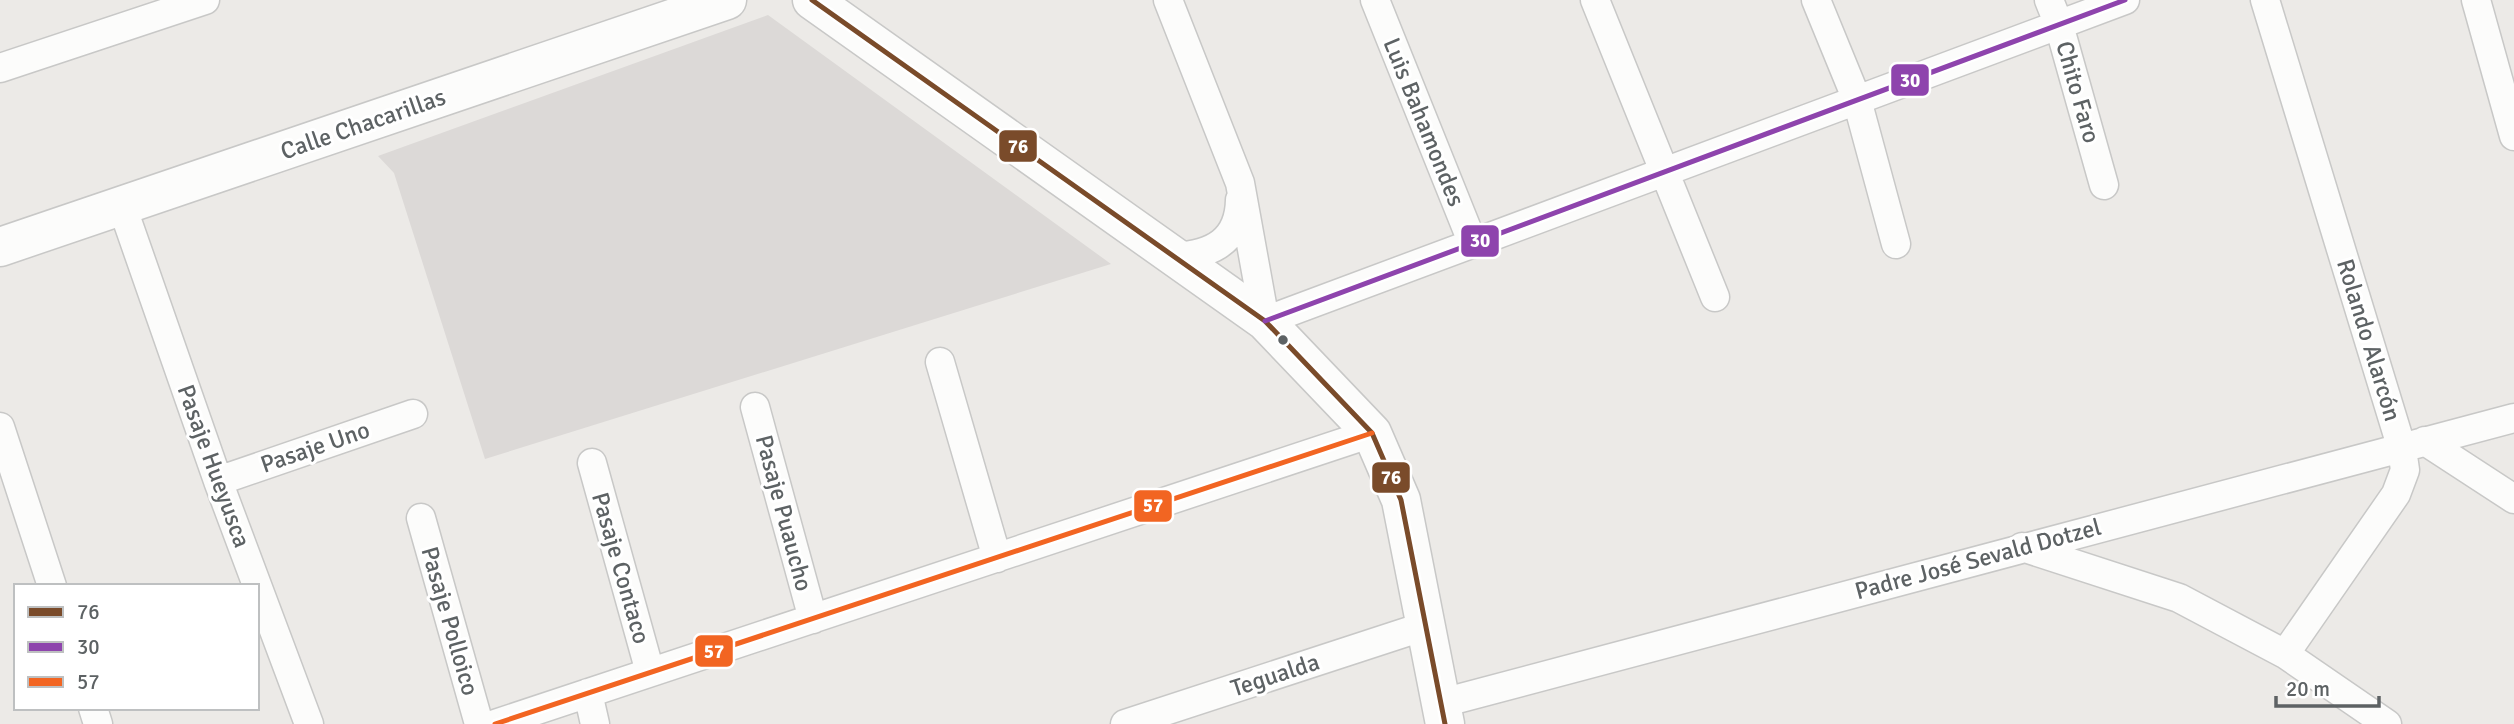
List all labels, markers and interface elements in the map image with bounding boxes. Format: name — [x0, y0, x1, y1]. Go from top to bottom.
street label: Luis Bahamondes — [1377, 33, 1471, 211]
street label: Chito Faro — [2049, 38, 2107, 146]
line badge: 30 — [1890, 63, 1930, 97]
text: 30 — [1900, 69, 1920, 93]
street label: Calle Chacarillas — [276, 82, 450, 166]
line badge: 76 — [998, 129, 1038, 163]
text: 76 — [1008, 135, 1028, 159]
line badge: 30 — [1460, 224, 1500, 258]
text: 30 — [1470, 229, 1490, 253]
street label: Rolando Alarcón — [2330, 255, 2408, 425]
unlabelled marker — [1276, 333, 1290, 347]
street label: Pasaje Hueyusca — [171, 380, 257, 552]
street label: Pasaje Uno — [256, 414, 374, 480]
street label: Pasaje Puaucho — [749, 432, 819, 594]
line badge: 76 — [1371, 461, 1411, 494]
text: 76 — [1381, 466, 1401, 490]
street label: Pasaje Contaco — [585, 489, 657, 647]
line badge: 57 — [1133, 489, 1173, 523]
text: 57 — [1143, 494, 1163, 518]
street label: Padre José Sevald Dotzel — [1852, 512, 2104, 606]
street label: Pasaje Polloico — [414, 543, 486, 699]
legend — [14, 584, 259, 710]
text: 76 — [77, 599, 100, 625]
text: 30 — [77, 634, 100, 660]
line badge: 57 — [694, 634, 734, 668]
text: 57 — [704, 640, 724, 664]
street label: Tegualda — [1227, 647, 1323, 703]
scale bar — [2276, 664, 2379, 708]
text: 57 — [77, 669, 100, 695]
text: 20 m — [2286, 676, 2330, 702]

